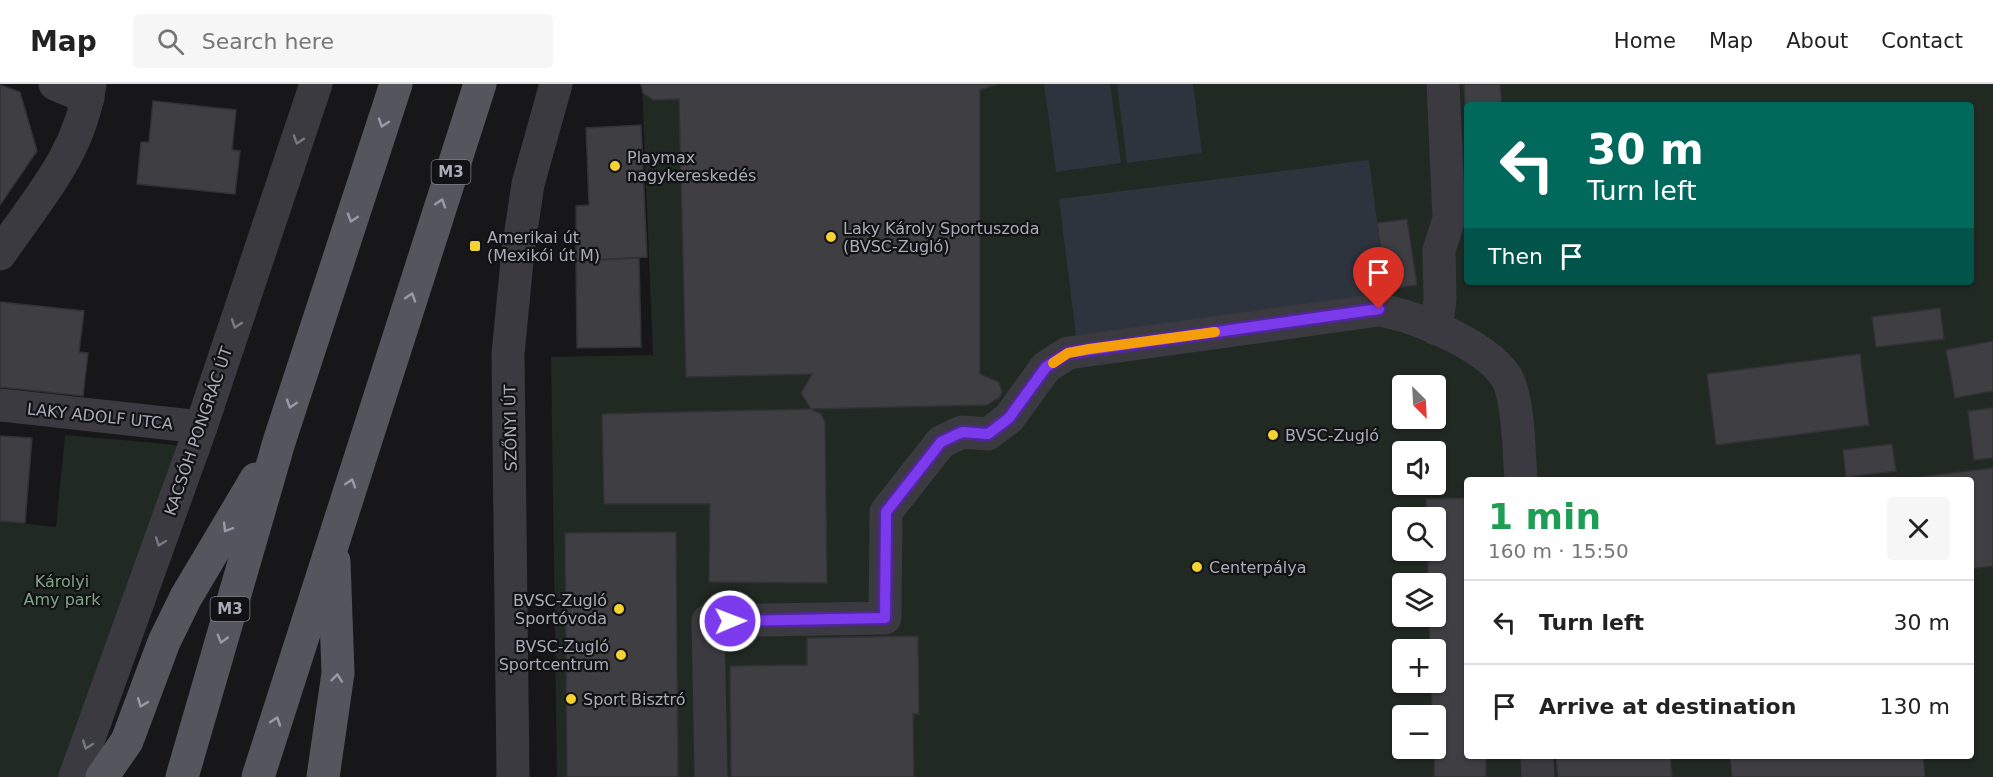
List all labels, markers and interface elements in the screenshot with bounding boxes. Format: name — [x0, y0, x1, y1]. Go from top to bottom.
search box — [133, 14, 553, 68]
text: Map — [30, 25, 97, 58]
icon: search — [154, 25, 187, 58]
text: Search here — [202, 29, 334, 54]
text: Home — [1614, 29, 1676, 53]
text: Map — [1709, 29, 1753, 53]
text: About — [1786, 29, 1848, 53]
text: Contact — [1881, 29, 1963, 53]
one-way arrow — [378, 117, 391, 128]
text: 30 m — [1587, 125, 1704, 174]
icon: left — [1488, 126, 1566, 204]
one-way arrow — [293, 134, 305, 145]
place label: Playmax nagykereskedés — [627, 148, 756, 185]
marker: Playmax nagykereskedés — [608, 159, 622, 173]
road number: M3 — [432, 160, 470, 184]
text: Turn left — [1587, 175, 1697, 206]
one-way arrow — [434, 198, 446, 209]
one-way arrow — [347, 212, 360, 223]
place label: Laky Károly Sportuszoda (BVSC-Zugló) — [843, 219, 1040, 256]
place label: Amerikai út (Mexikói út M) — [487, 228, 600, 265]
marker: Laky Károly Sportuszoda (BVSC-Zugló) — [824, 230, 838, 244]
marker: Amerikai út (Mexikói út M) — [468, 239, 482, 253]
icon: arrive — [1555, 240, 1588, 273]
text: Then — [1488, 244, 1543, 269]
pin — [1353, 247, 1404, 309]
icon: arrive — [1362, 256, 1395, 289]
one-way arrow — [404, 292, 416, 303]
one-way arrow — [230, 319, 243, 329]
street label: KACSÓH PONGRÁC ÚT — [161, 344, 236, 518]
north arrow — [1392, 375, 1446, 429]
map controls — [1392, 375, 1446, 759]
street label: SZŐNYI ÚT — [499, 384, 521, 472]
one-way arrow — [286, 398, 299, 409]
street label: LAKY ADOLF UTCA — [26, 399, 174, 434]
place label: BVSC-Zugló — [1285, 426, 1379, 445]
marker: BVSC-Zugló — [1266, 428, 1280, 442]
button: sound — [1392, 441, 1446, 495]
one-way arrow — [344, 478, 356, 489]
text: 1 min — [1488, 496, 1601, 537]
button: close — [1887, 497, 1950, 560]
button: search — [1392, 507, 1446, 561]
one-way arrow — [223, 522, 234, 532]
one-way arrow — [154, 536, 167, 547]
text: 160 m · 15:50 — [1488, 539, 1629, 563]
place label: Centerpálya — [1209, 558, 1307, 577]
marker: Centerpálya — [1190, 560, 1204, 574]
park label: Károlyi Amy park — [24, 572, 101, 609]
button: layers — [1392, 573, 1446, 627]
position arrow — [698, 589, 762, 653]
place label: BVSC-Zugló Sportóvoda — [513, 591, 607, 628]
road number: M3 — [210, 597, 250, 621]
marker: BVSC-Zugló Sportóvoda — [612, 602, 626, 616]
icon: left — [1488, 606, 1521, 639]
text: Turn left — [1539, 610, 1644, 635]
text: 30 m — [1894, 610, 1950, 635]
one-way arrow — [217, 633, 229, 644]
place label: BVSC-Zugló Sportcentrum — [499, 637, 609, 674]
button: + — [1392, 639, 1446, 693]
marker: BVSC-Zugló Sportcentrum — [614, 648, 628, 662]
one-way arrow — [330, 673, 343, 682]
place label: Sport Bisztró — [583, 690, 685, 709]
icon: arrive — [1488, 690, 1521, 723]
marker: Sport Bisztró — [564, 692, 578, 706]
text: Arrive at destination — [1539, 694, 1796, 719]
text: 130 m — [1880, 694, 1950, 719]
one-way arrow — [137, 697, 149, 708]
button: − — [1392, 705, 1446, 759]
one-way arrow — [268, 716, 281, 727]
one-way arrow — [81, 739, 94, 750]

